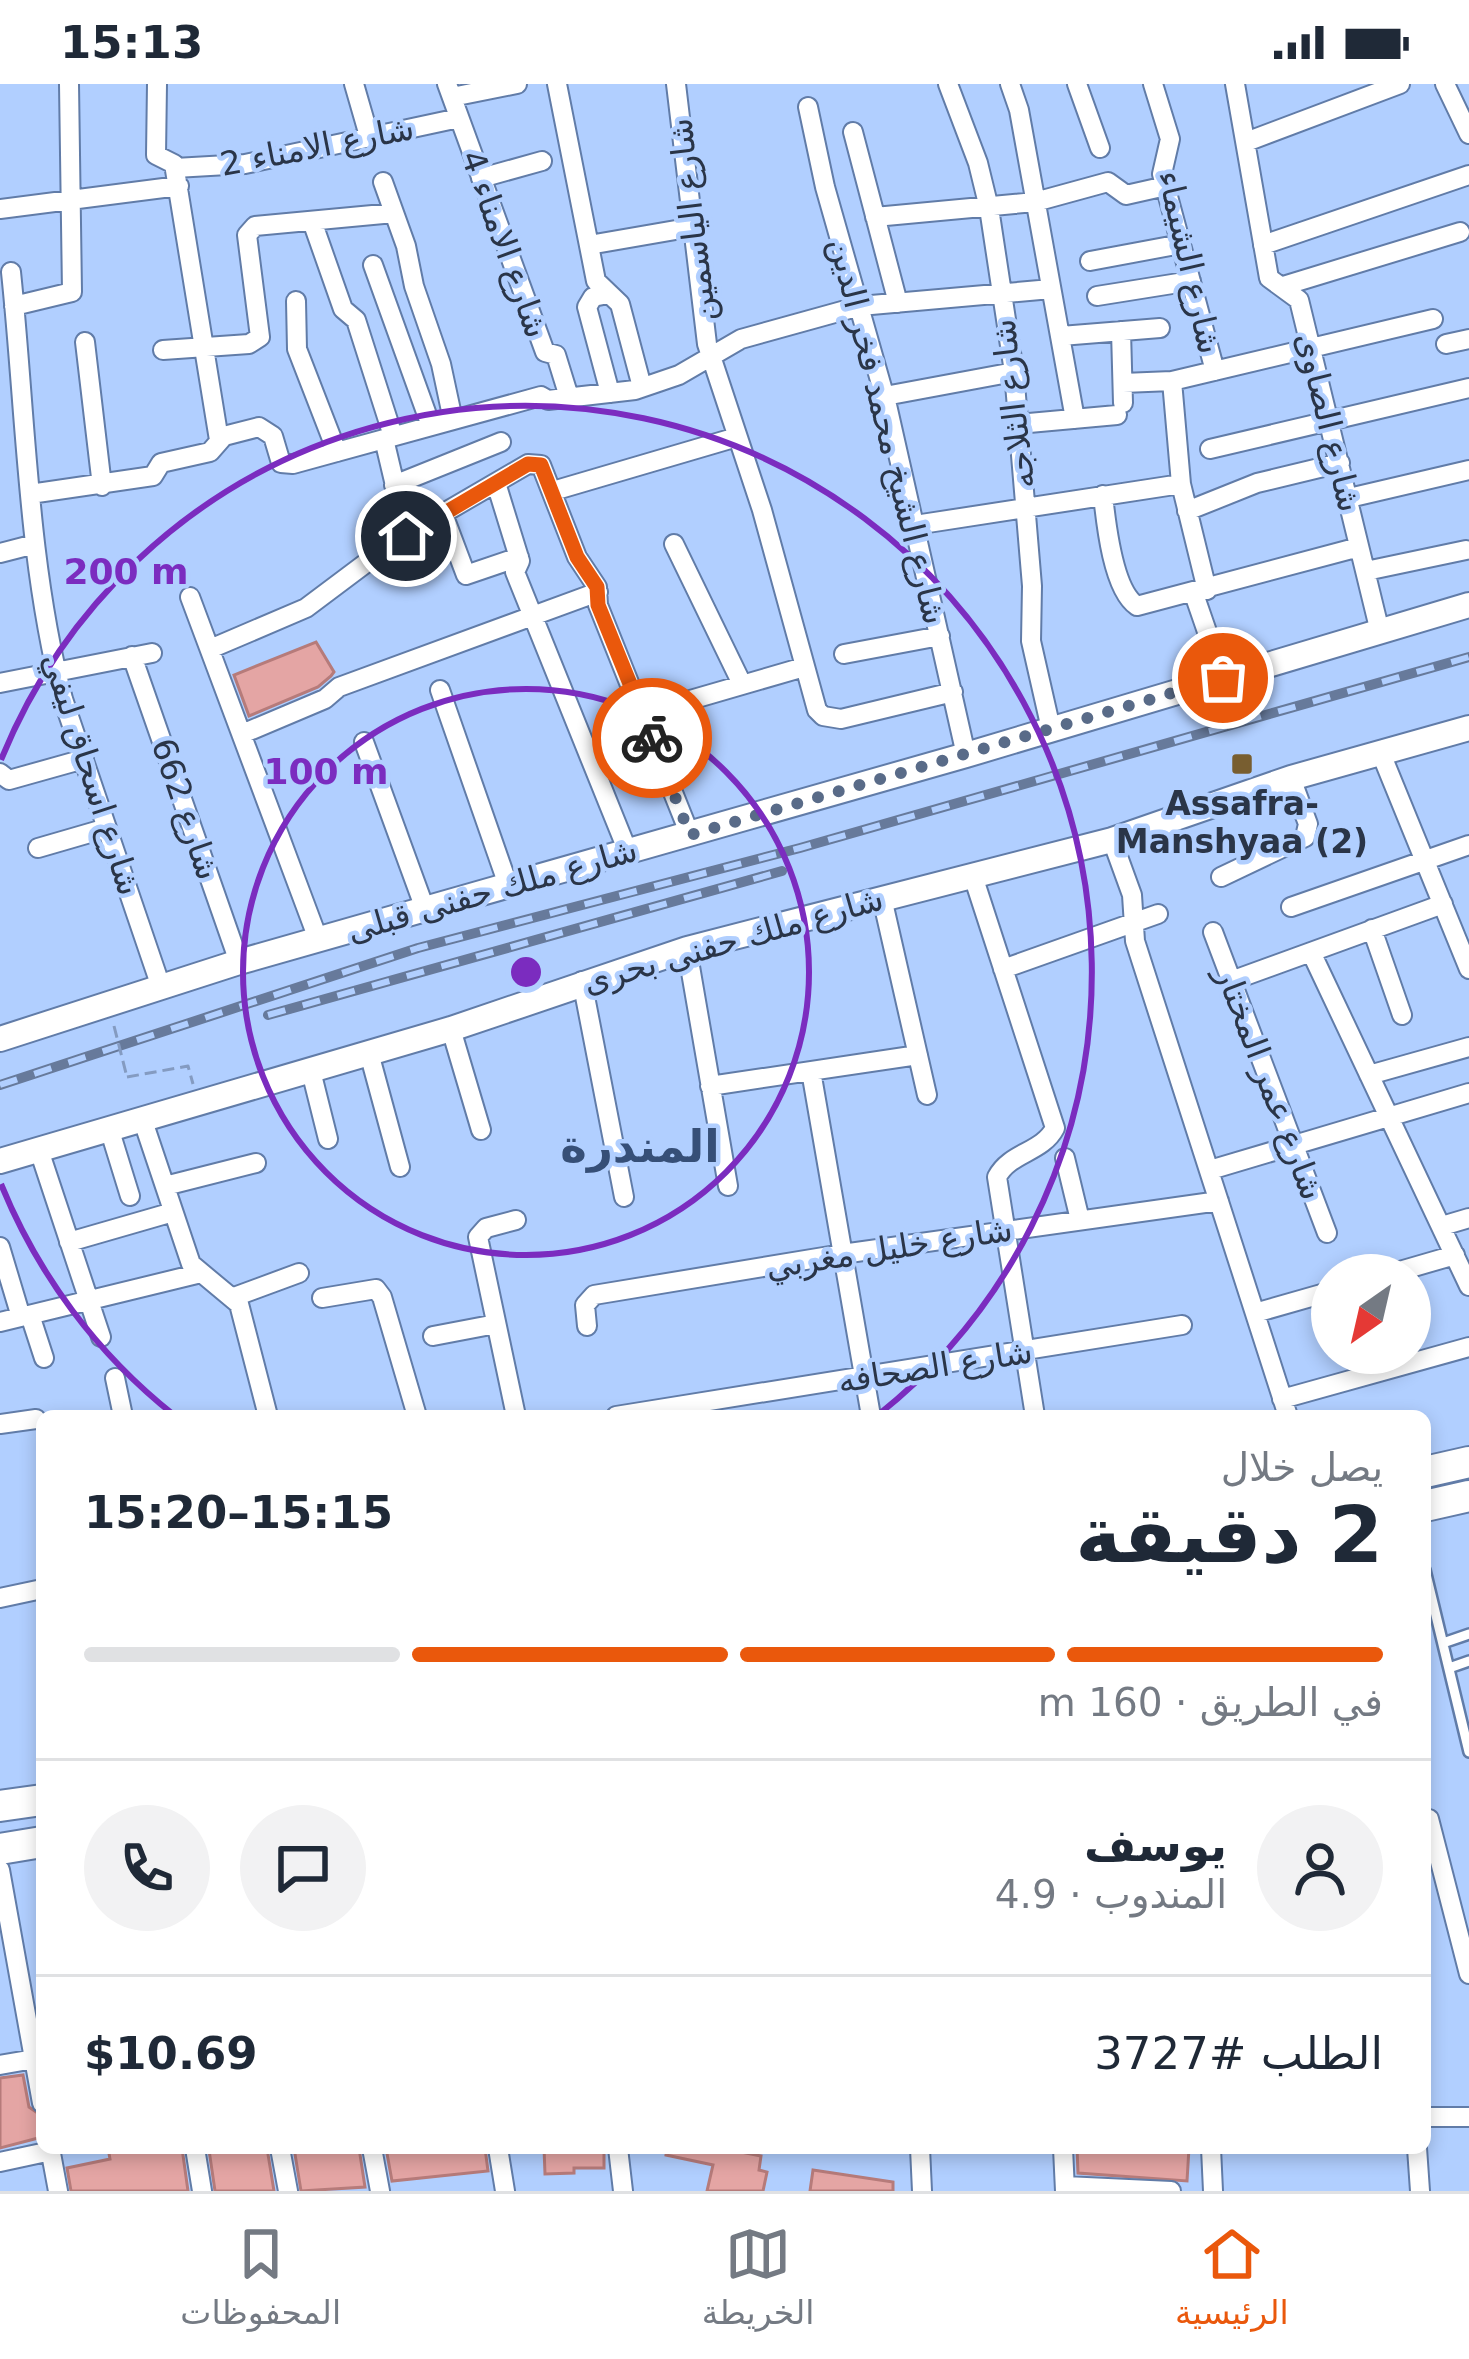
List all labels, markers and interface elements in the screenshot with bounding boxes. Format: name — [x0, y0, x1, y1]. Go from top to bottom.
text: 15:13 — [60, 16, 203, 69]
street label: شارع الامناء 2 — [217, 108, 417, 184]
street label: شارع الياسمين — [660, 116, 724, 324]
street label: شارع الامناء 4 — [453, 145, 557, 343]
street label: شارع الشيماء — [1150, 166, 1230, 358]
street label: شارع الشيخ محمد فخر الدين — [821, 234, 955, 628]
street label: شارع الثلاجه — [983, 317, 1043, 491]
street label: شارع الصاوى — [1288, 328, 1370, 516]
pin — [355, 485, 457, 587]
icon: home — [373, 503, 439, 569]
text: 200 m — [63, 551, 189, 592]
pin — [1172, 627, 1274, 729]
icon: bag — [1190, 645, 1256, 711]
street label: شارع اسحاق ليفي — [34, 648, 150, 900]
courier — [592, 678, 712, 798]
icon: bike — [619, 705, 685, 771]
street label: شارع 662 — [144, 733, 228, 885]
text: 100 m — [263, 751, 389, 792]
marker: Assafra- Manshyaa (2) — [1229, 751, 1255, 777]
place label: Assafra- Manshyaa (2) — [1116, 784, 1368, 861]
street label: شارع ملك حفنى قبلى — [342, 830, 642, 950]
street label: شارع ملك حفنى بحرى — [578, 878, 888, 1002]
centre of rings — [505, 951, 547, 993]
street label: شارع عمر المختار — [1207, 959, 1332, 1205]
district label: المندرة — [560, 1120, 720, 1173]
street label: شارع خليل مغربي — [763, 1209, 1015, 1287]
north arrow — [1311, 1254, 1431, 1374]
map controls — [1311, 1254, 1431, 1374]
street label: شارع الصحافه — [835, 1331, 1035, 1401]
text: يصل خلال — [1221, 1445, 1383, 1490]
text: 15:15–15:20 — [84, 1486, 393, 1539]
text: 2 دقيقة — [1075, 1490, 1383, 1580]
text: في الطريق · 160 m — [1038, 1680, 1383, 1725]
button: phone — [84, 1805, 210, 1931]
button: chat — [240, 1805, 366, 1931]
button: person — [1257, 1805, 1383, 1931]
text: يوسف — [1084, 1819, 1227, 1872]
text: المندوب · 4.9 — [995, 1872, 1227, 1917]
text: $10.69 — [84, 2027, 258, 2080]
text: الطلب #3727 — [1094, 2027, 1383, 2080]
tab: المحفوظات — [180, 2221, 341, 2332]
tab: الخريطة — [702, 2221, 814, 2332]
tab: الرئيسية — [1175, 2221, 1289, 2332]

